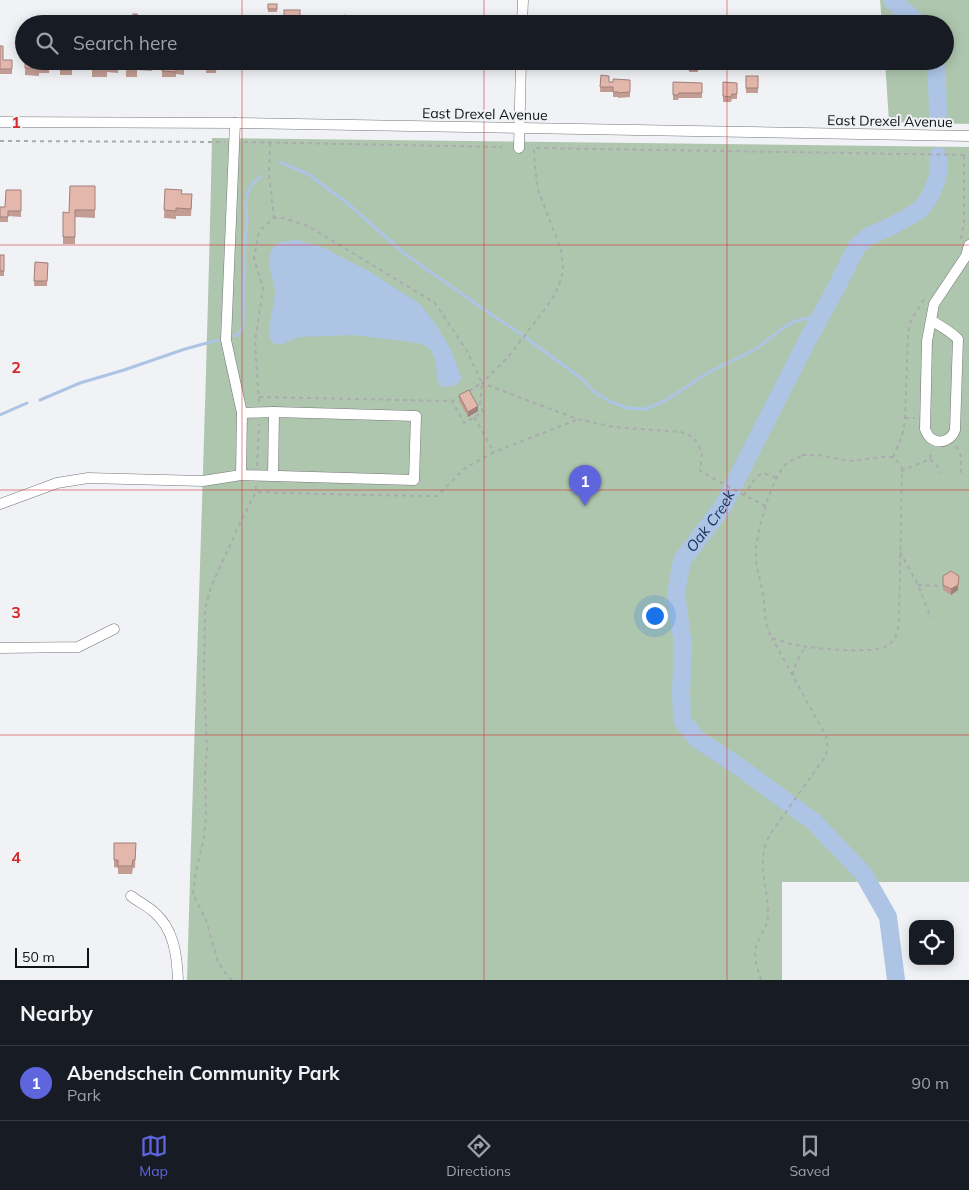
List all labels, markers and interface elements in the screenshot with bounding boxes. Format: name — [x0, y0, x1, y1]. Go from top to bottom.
search box — [15, 15, 954, 70]
icon: search — [33, 29, 61, 57]
text: Search here — [73, 31, 177, 55]
street label: East Drexel Avenue — [422, 104, 548, 124]
street label: East Drexel Avenue — [827, 111, 953, 131]
text: 1 — [11, 112, 21, 132]
text: 2 — [11, 357, 21, 377]
pin: 1 — [569, 465, 601, 506]
water label: Oak Creek — [682, 486, 739, 556]
text: 3 — [11, 602, 21, 622]
your location — [642, 603, 668, 629]
text: 4 — [11, 847, 21, 867]
map controls — [909, 920, 954, 965]
button: locate — [909, 920, 954, 965]
scale bar — [15, 945, 89, 968]
text: 50 m — [22, 948, 55, 966]
text: Nearby — [20, 1000, 93, 1026]
text: Abendschein Community Park — [67, 1061, 340, 1085]
text: 1 — [31, 1073, 41, 1093]
text: 90 m — [912, 1073, 949, 1093]
text: Park — [67, 1085, 101, 1105]
tab: Map — [139, 1132, 168, 1180]
tab: Directions — [446, 1132, 511, 1180]
tab: Saved — [789, 1132, 830, 1180]

